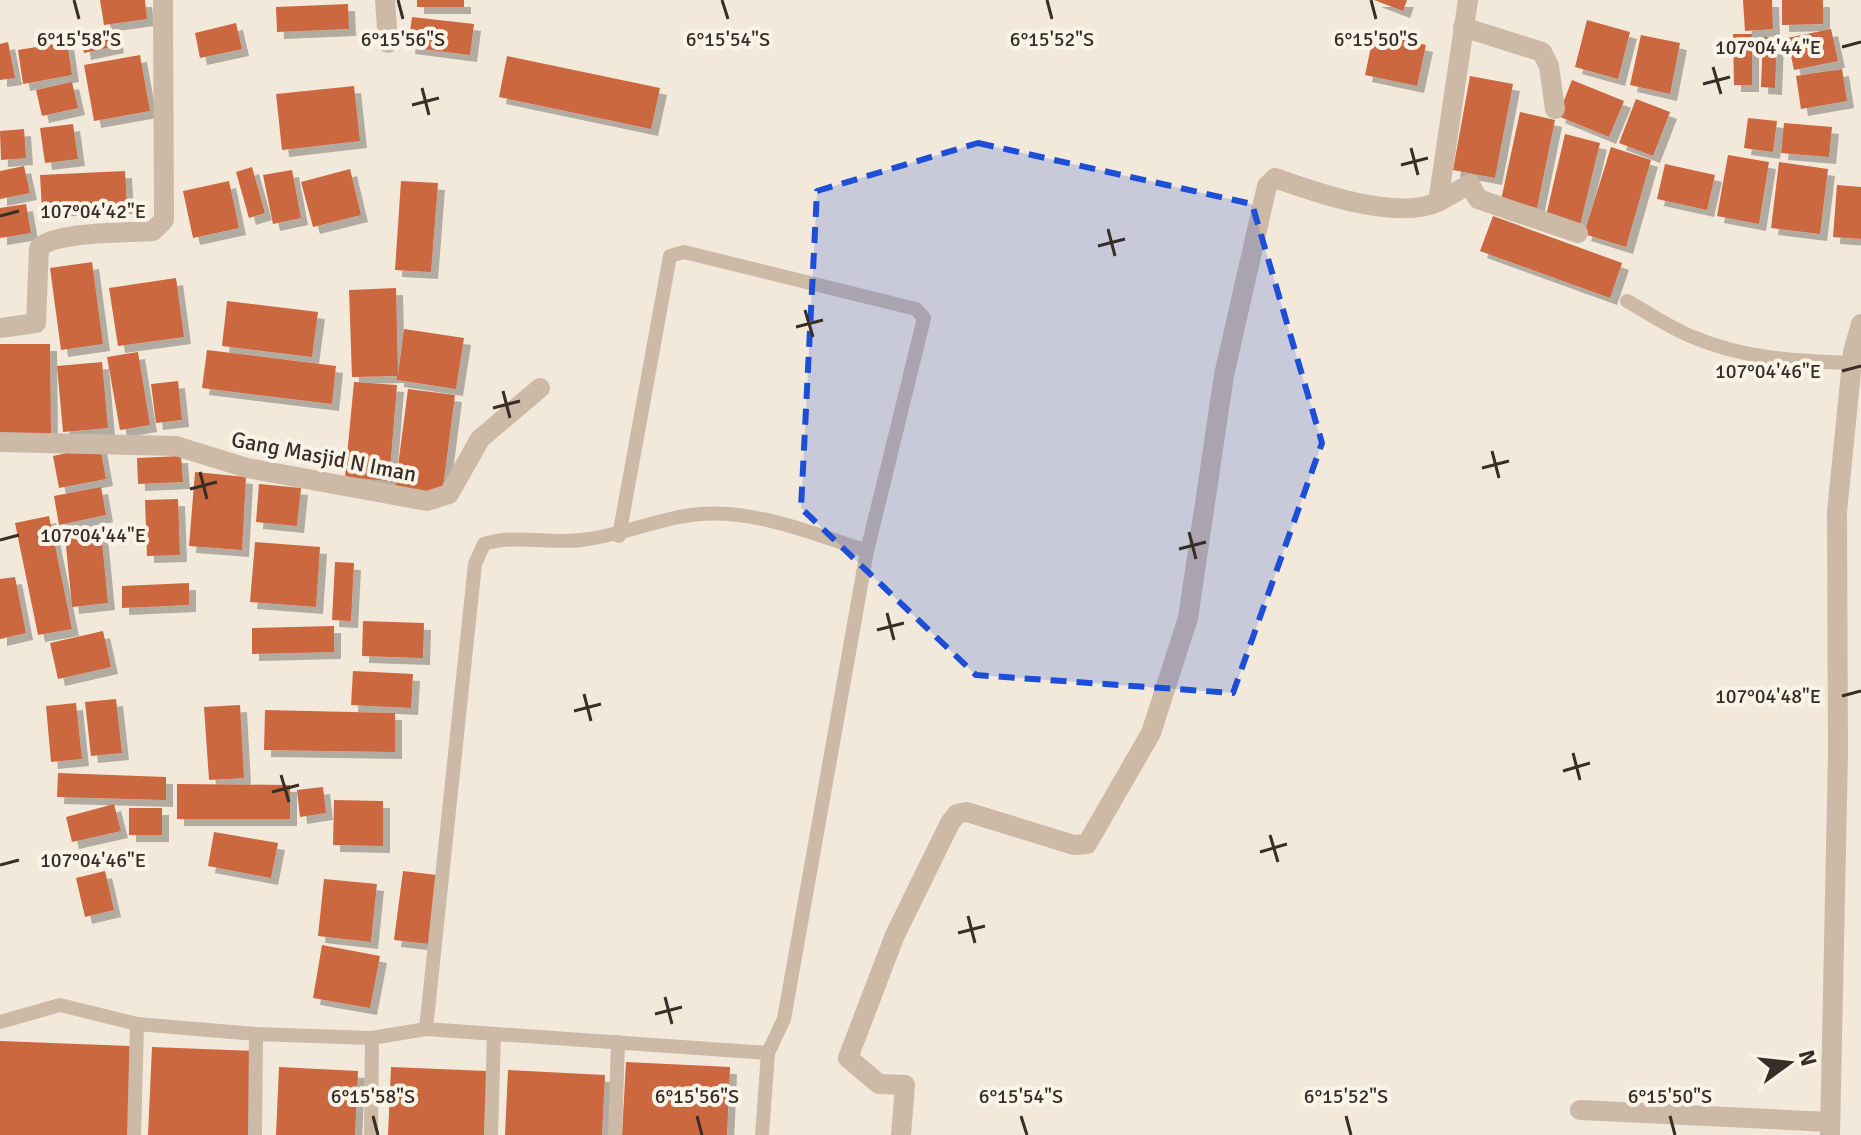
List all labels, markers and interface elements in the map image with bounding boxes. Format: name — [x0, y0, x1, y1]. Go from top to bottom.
text: 6°15'58"S — [37, 27, 121, 52]
text: 6°15'56"S — [361, 27, 445, 52]
text: 6°15'54"S — [686, 27, 770, 52]
text: 6°15'52"S — [1010, 27, 1094, 52]
text: 6°15'50"S — [1334, 27, 1418, 52]
text: 107°04'44"E — [1715, 35, 1821, 60]
text: 107°04'42"E — [40, 199, 146, 224]
text: 107°04'46"E — [1715, 359, 1821, 384]
street label: Gang Masjid N Iman — [229, 425, 419, 488]
text: 107°04'44"E — [40, 523, 146, 548]
text: 107°04'48"E — [1715, 684, 1821, 709]
text: 107°04'46"E — [40, 848, 146, 873]
north arrow — [1749, 1023, 1829, 1103]
text: N — [1793, 1047, 1823, 1069]
text: 6°15'58"S — [331, 1084, 415, 1109]
text: 6°15'56"S — [655, 1084, 739, 1109]
text: 6°15'54"S — [979, 1084, 1063, 1109]
text: 6°15'52"S — [1304, 1084, 1388, 1109]
text: 6°15'50"S — [1628, 1084, 1712, 1109]

